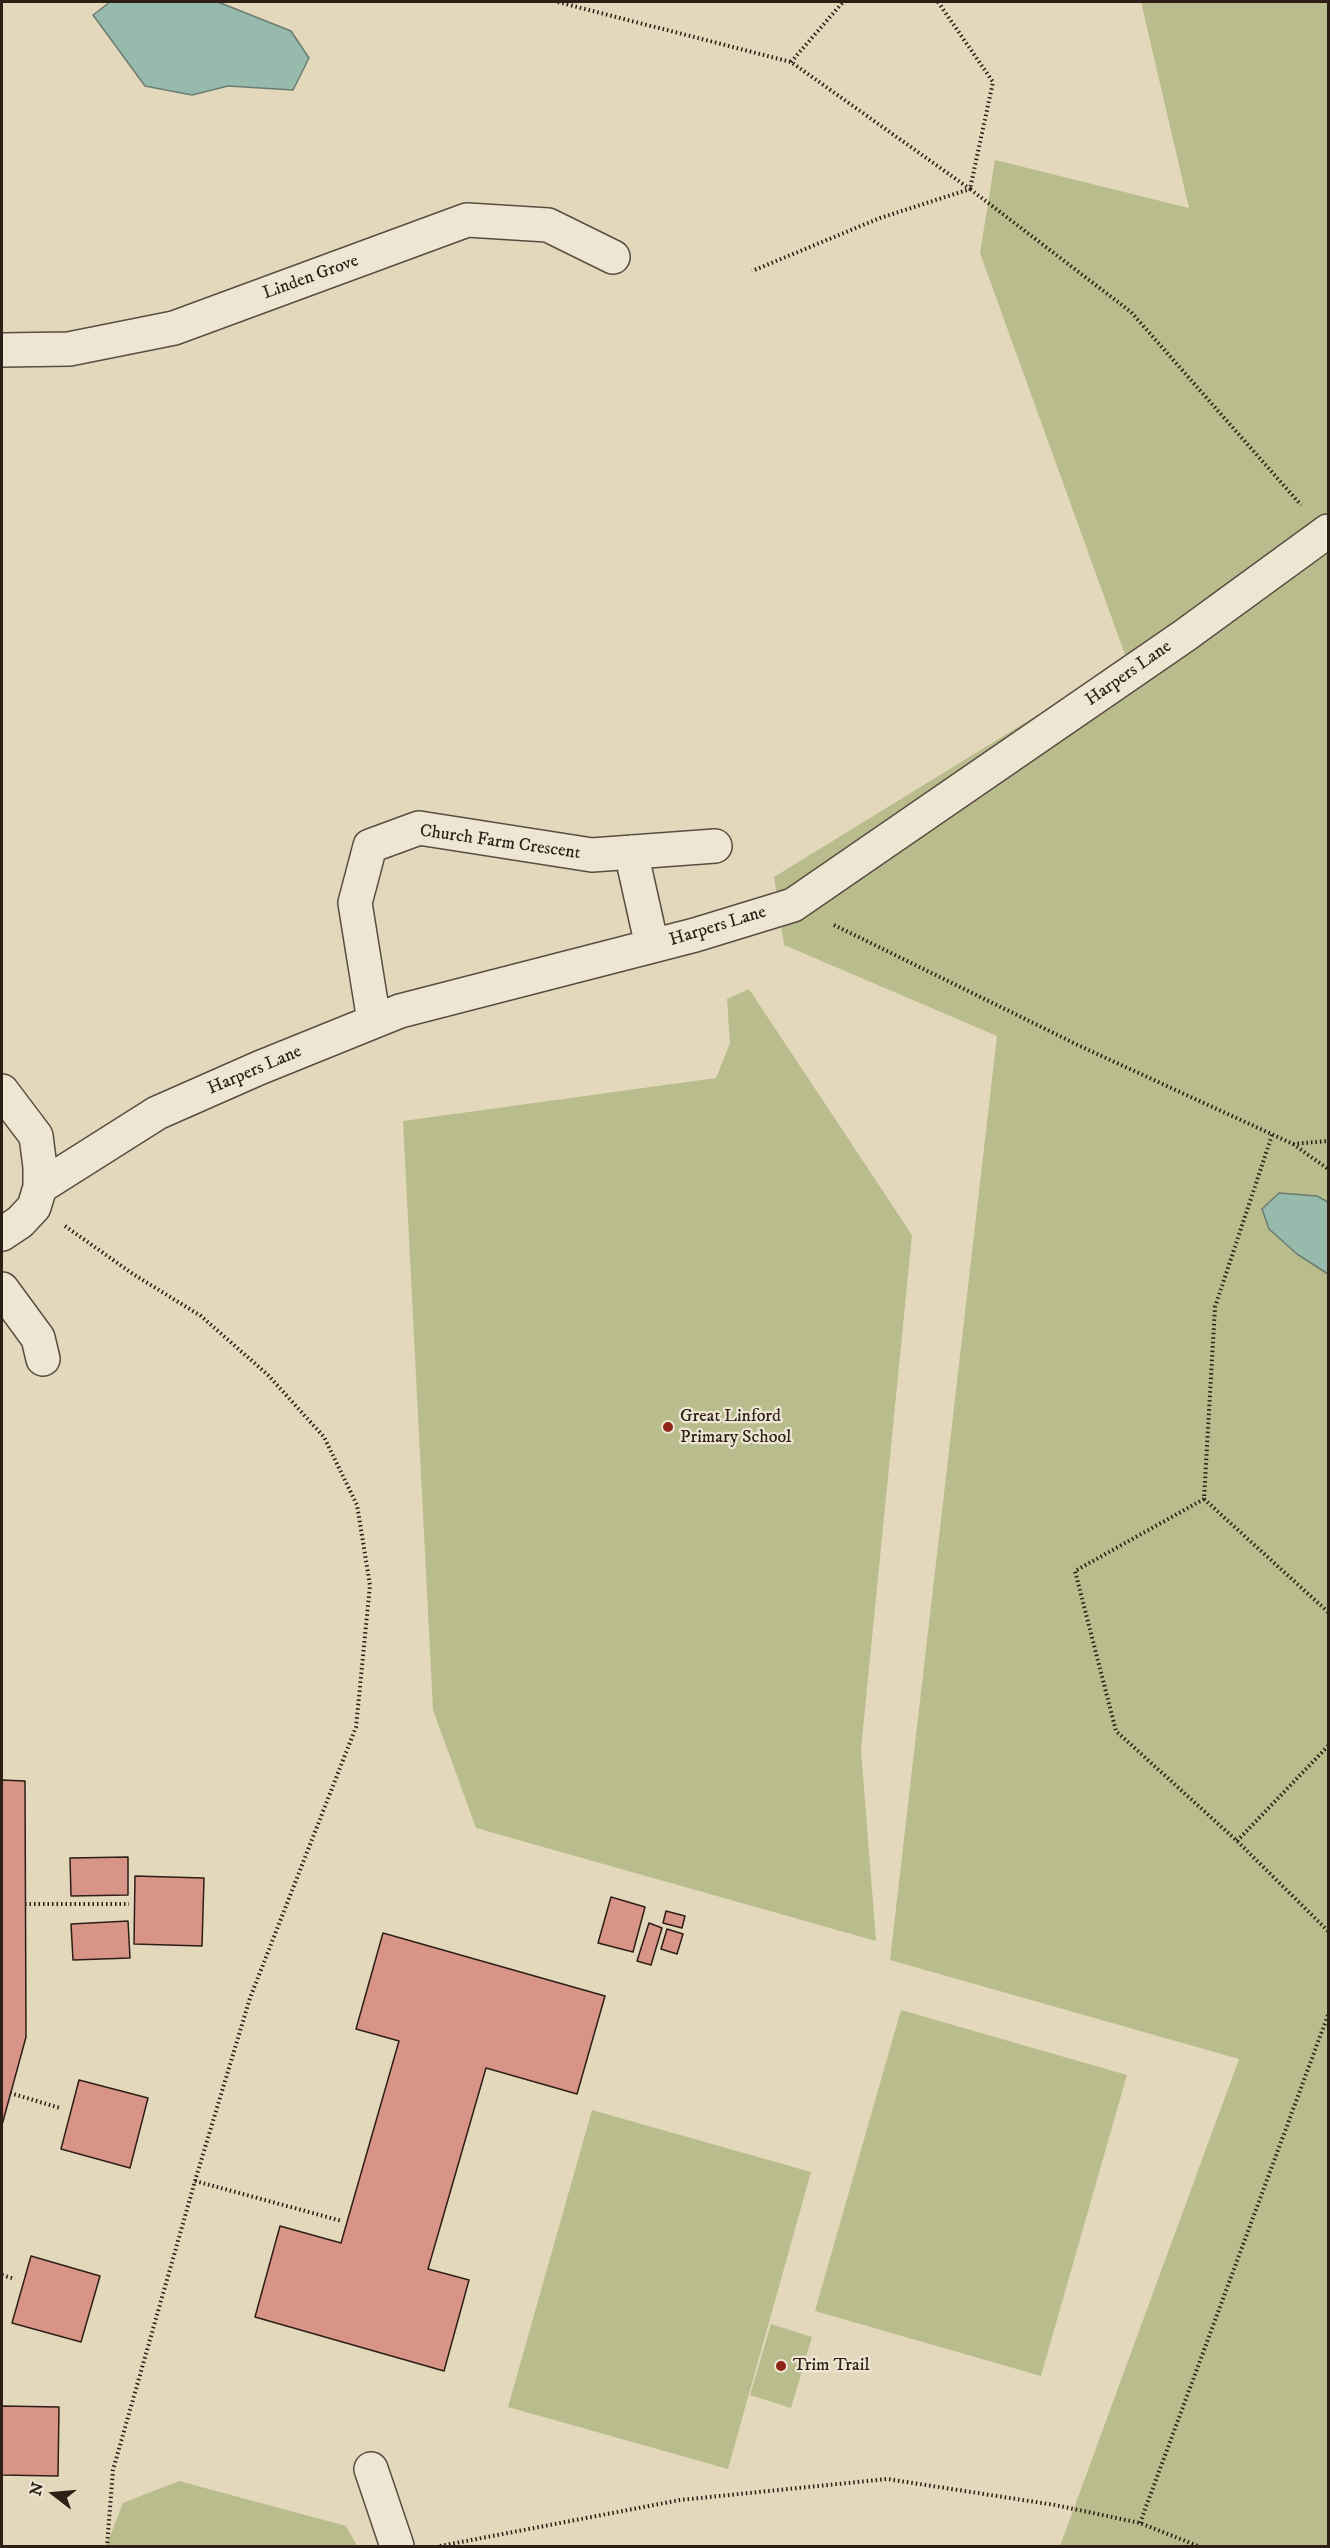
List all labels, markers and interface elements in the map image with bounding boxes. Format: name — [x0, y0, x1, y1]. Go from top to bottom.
street label: Linden Grove — [260, 251, 362, 305]
street label: Harpers Lane — [1082, 636, 1176, 712]
street label: Church Farm Crescent — [418, 821, 582, 865]
street label: Harpers Lane — [667, 902, 769, 952]
street label: Harpers Lane — [205, 1042, 305, 1100]
place label: Great Linford Primary School — [680, 1406, 791, 1448]
marker: Great Linford Primary School — [661, 1420, 675, 1434]
place label: Trim Trail — [793, 2355, 870, 2377]
marker: Trim Trail — [774, 2359, 788, 2373]
north arrow — [24, 2464, 84, 2524]
text: N — [25, 2480, 48, 2498]

